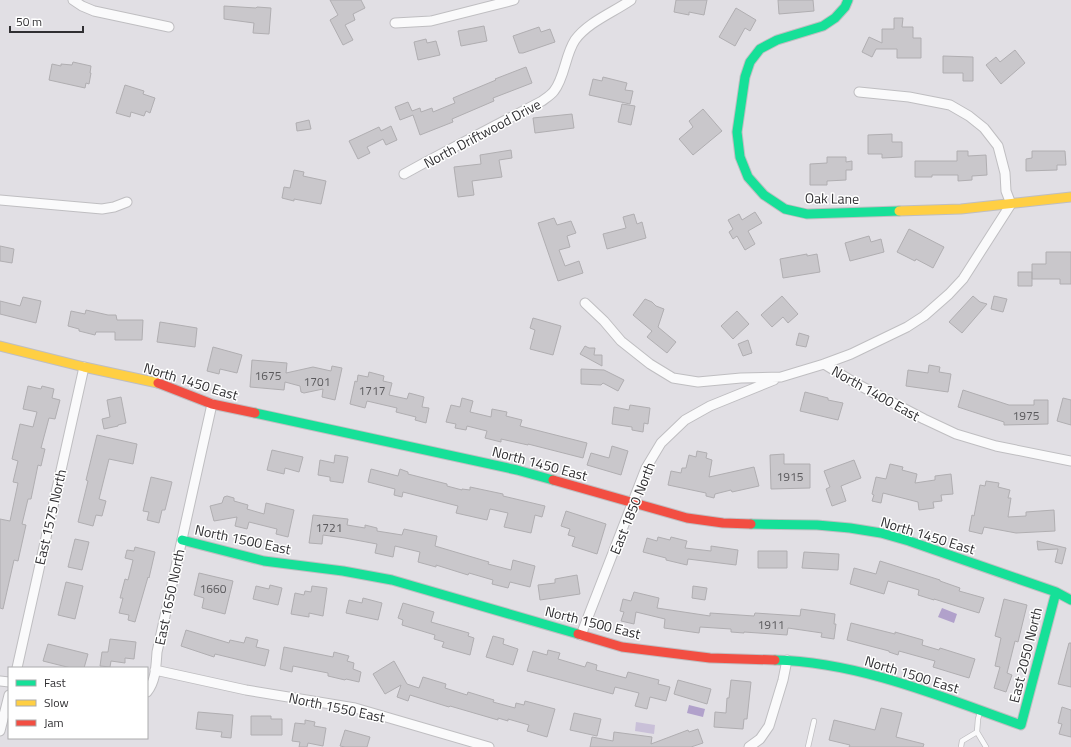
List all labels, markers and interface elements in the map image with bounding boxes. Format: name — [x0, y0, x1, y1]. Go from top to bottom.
scale bar — [10, 8, 83, 34]
text: 50 m — [16, 12, 42, 31]
street label: North Driftwood Drive — [420, 93, 544, 173]
street label: Oak Lane — [805, 187, 859, 209]
street label: North 1450 East — [141, 357, 241, 405]
street label: North 1400 East — [828, 360, 924, 426]
house number: 1675 — [255, 366, 282, 385]
house number: 1701 — [304, 372, 330, 391]
house number: 1717 — [359, 381, 385, 400]
house number: 1975 — [1013, 406, 1040, 425]
street label: North 1450 East — [490, 440, 590, 486]
street label: East 1850 North — [604, 459, 660, 557]
street label: East 1575 North — [29, 467, 71, 567]
house number: 1915 — [777, 467, 804, 486]
street label: North 1450 East — [878, 511, 978, 559]
house number: 1721 — [316, 518, 342, 537]
street label: North 1500 East — [193, 519, 293, 559]
street label: East 1650 North — [149, 547, 189, 647]
house number: 1660 — [200, 579, 227, 598]
street label: North 1500 East — [543, 600, 643, 644]
street label: East 2050 North — [1003, 605, 1047, 705]
house number: 1911 — [758, 615, 784, 634]
street label: North 1500 East — [862, 650, 962, 698]
legend — [8, 667, 148, 739]
text: Fast — [44, 673, 67, 692]
street label: North 1550 East — [287, 687, 387, 727]
text: Slow — [44, 693, 69, 712]
text: Jam — [44, 713, 64, 732]

